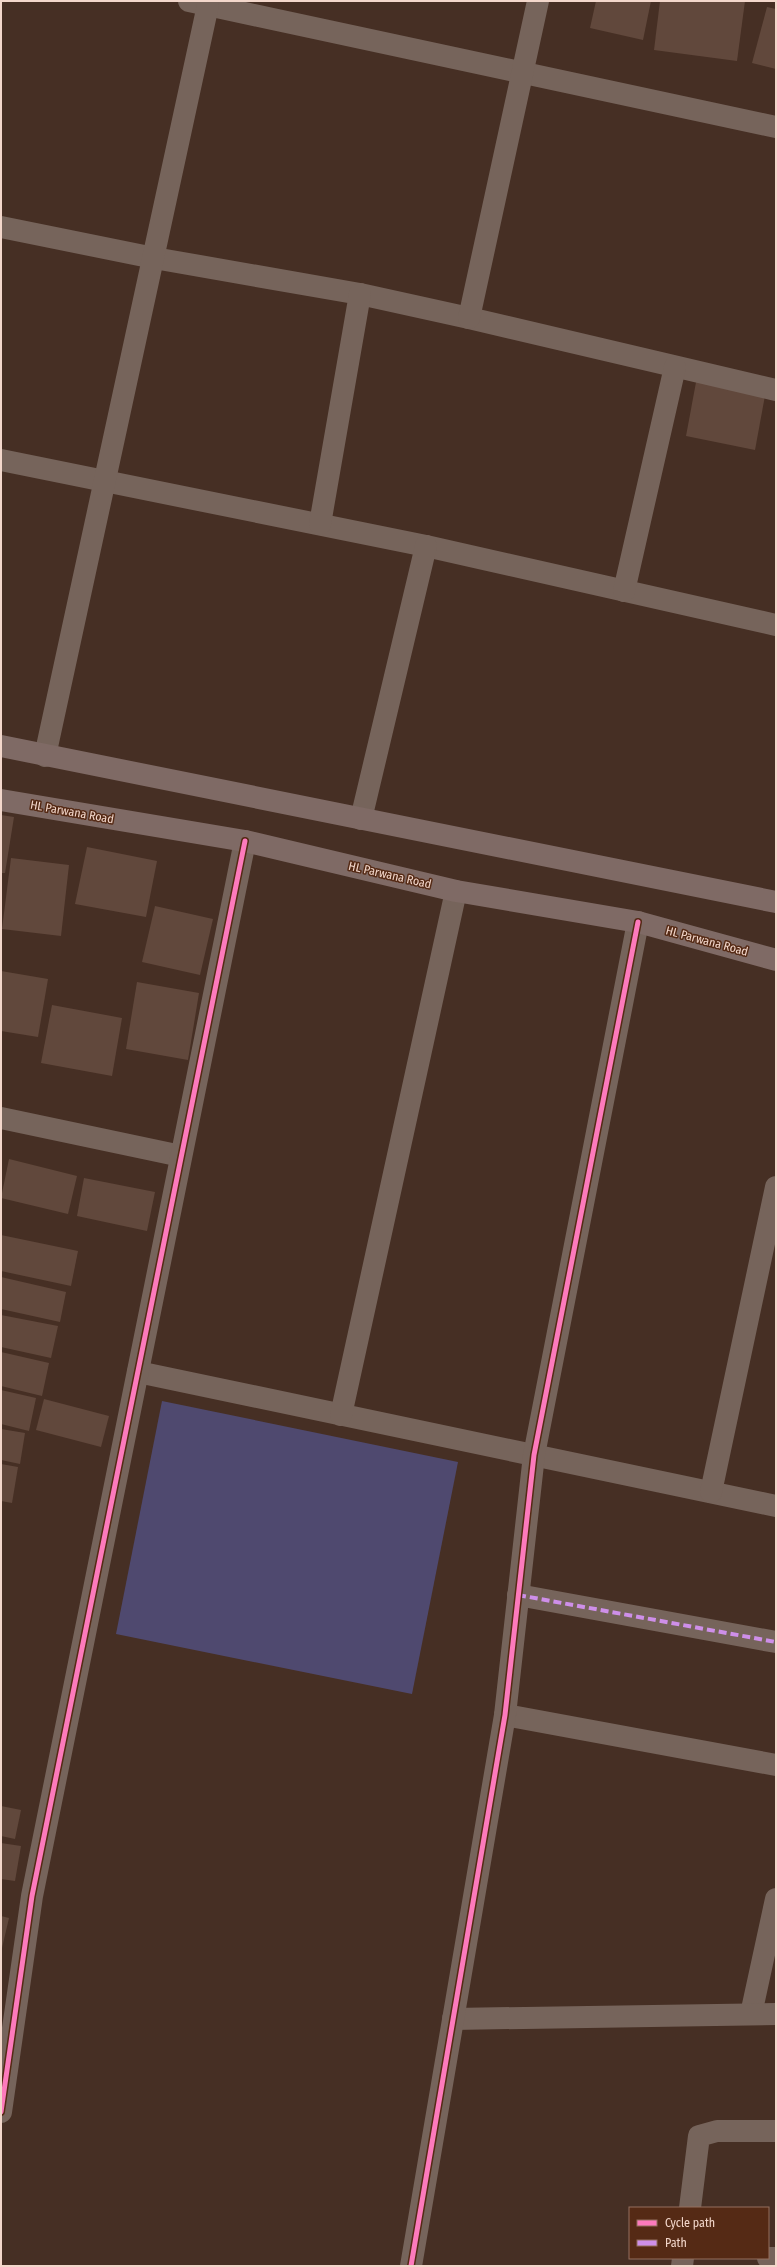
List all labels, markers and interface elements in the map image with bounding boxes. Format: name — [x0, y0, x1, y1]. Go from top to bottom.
street label: HL Parwana Road — [29, 798, 115, 826]
street label: HL Parwana Road — [347, 859, 433, 891]
street label: HL Parwana Road — [664, 923, 750, 959]
legend — [629, 2207, 769, 2259]
text: Cycle path — [665, 2216, 715, 2230]
text: Path — [665, 2236, 687, 2250]

